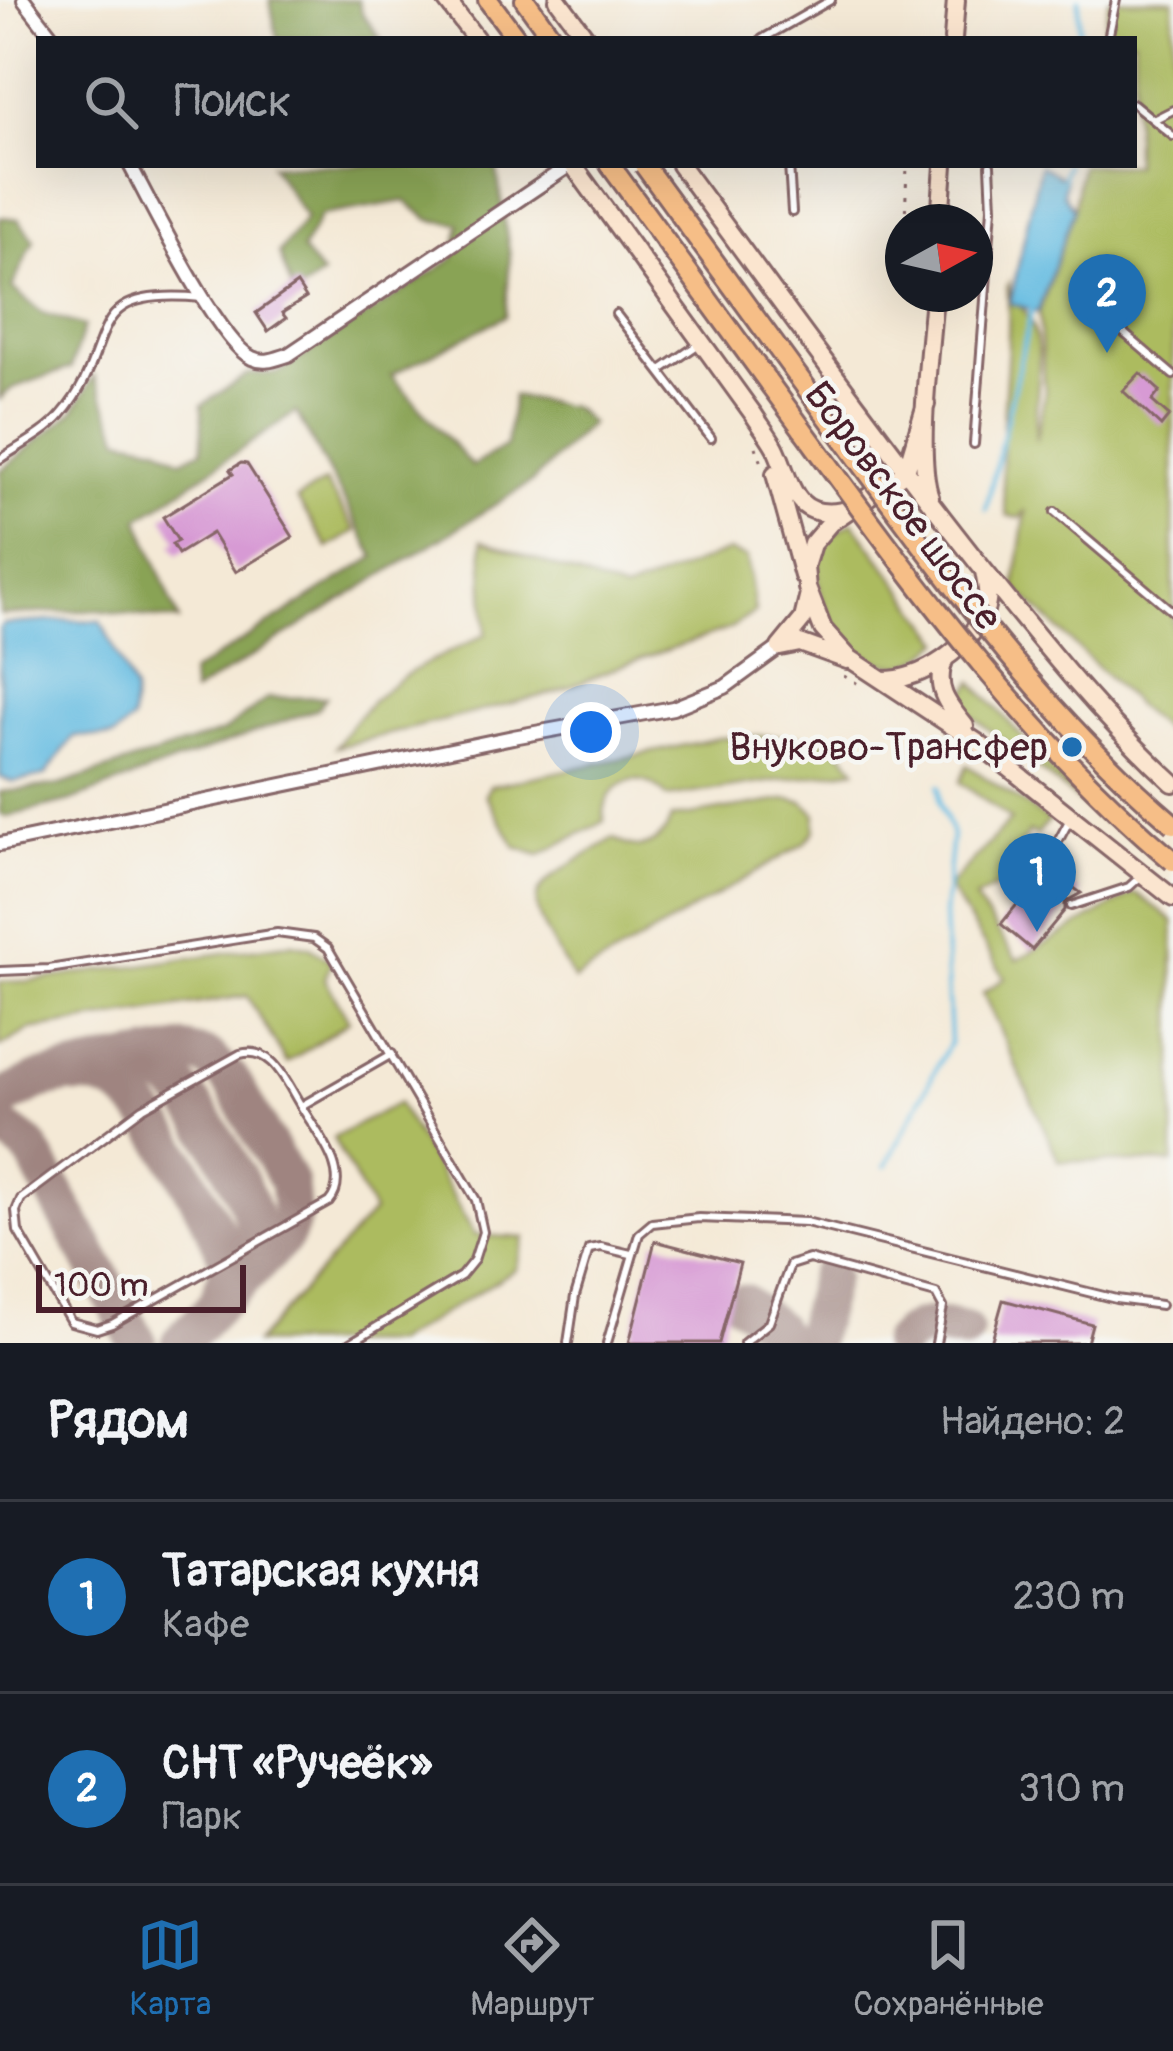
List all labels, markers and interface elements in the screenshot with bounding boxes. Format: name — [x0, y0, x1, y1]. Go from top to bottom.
search box — [36, 36, 1137, 168]
icon: search — [78, 69, 144, 135]
text: Поиск — [174, 74, 291, 130]
north arrow — [885, 204, 993, 312]
pin: 2 — [1068, 254, 1146, 353]
street label: Боровское шоссе — [794, 372, 1012, 640]
your location — [561, 702, 621, 762]
place label: Внуково-Трансфер — [729, 723, 1048, 772]
marker: Внуково-Трансфер — [1059, 734, 1085, 760]
pin: 1 — [998, 833, 1076, 932]
scale bar — [36, 1259, 246, 1312]
text: 100 m — [54, 1265, 148, 1306]
text: Рядом — [48, 1389, 189, 1453]
text: Найдено: 2 — [940, 1397, 1125, 1446]
text: Татарская кухня — [162, 1544, 479, 1600]
text: 1 — [79, 1572, 95, 1621]
text: 230 m — [1013, 1572, 1125, 1621]
text: Кафе — [162, 1600, 249, 1649]
text: СНТ «Ручеёк» — [162, 1736, 432, 1792]
text: 2 — [76, 1764, 98, 1813]
text: 310 m — [1018, 1764, 1125, 1813]
text: Парк — [162, 1792, 242, 1841]
tab: Карта — [129, 1912, 211, 2025]
tab: Маршрут — [470, 1912, 594, 2025]
tab: Сохранённые — [853, 1912, 1044, 2025]

